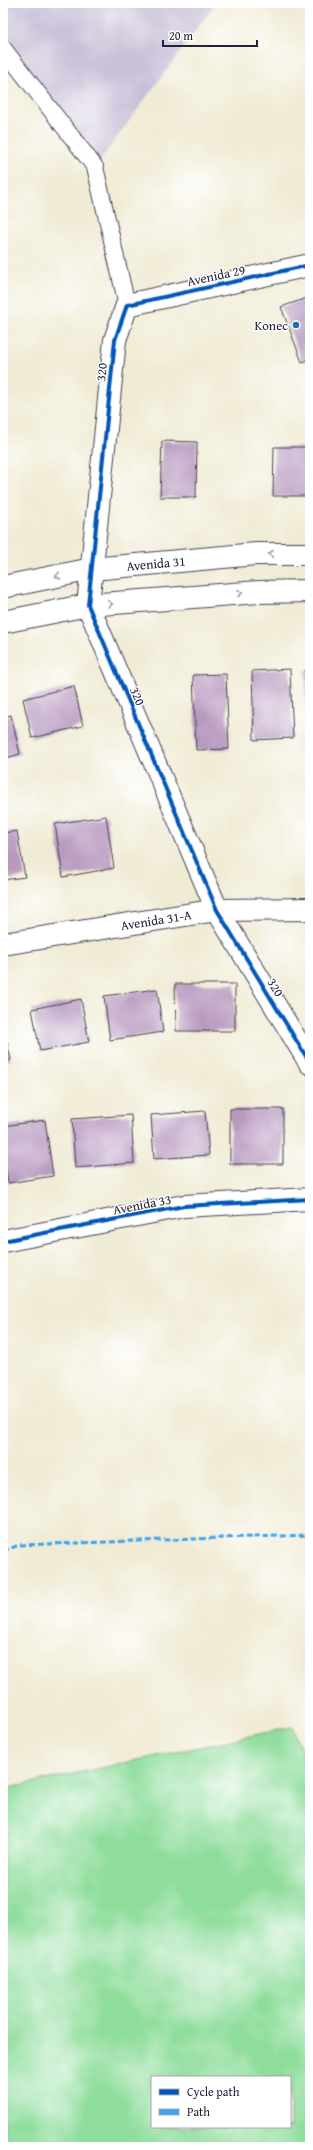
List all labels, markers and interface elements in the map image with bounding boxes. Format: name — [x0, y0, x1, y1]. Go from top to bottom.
scale bar — [163, 22, 257, 48]
text: 20 m — [169, 27, 193, 44]
street label: Avenida 29 — [185, 260, 247, 291]
place label: Konec — [255, 316, 288, 335]
marker: Konec — [291, 320, 301, 330]
street label: 320 — [91, 362, 112, 382]
one-way arrow — [268, 550, 274, 558]
street label: Avenida 31 — [126, 552, 186, 576]
one-way arrow — [55, 571, 61, 579]
one-way arrow — [237, 589, 243, 598]
one-way arrow — [107, 599, 113, 608]
street label: 320 — [125, 684, 150, 709]
street label: Avenida 31-A — [119, 905, 193, 935]
street label: 320 — [263, 974, 289, 1000]
street label: Avenida 33 — [111, 1190, 173, 1219]
legend — [151, 2076, 291, 2128]
text: Cycle path — [187, 2083, 240, 2100]
text: Path — [187, 2103, 210, 2120]

